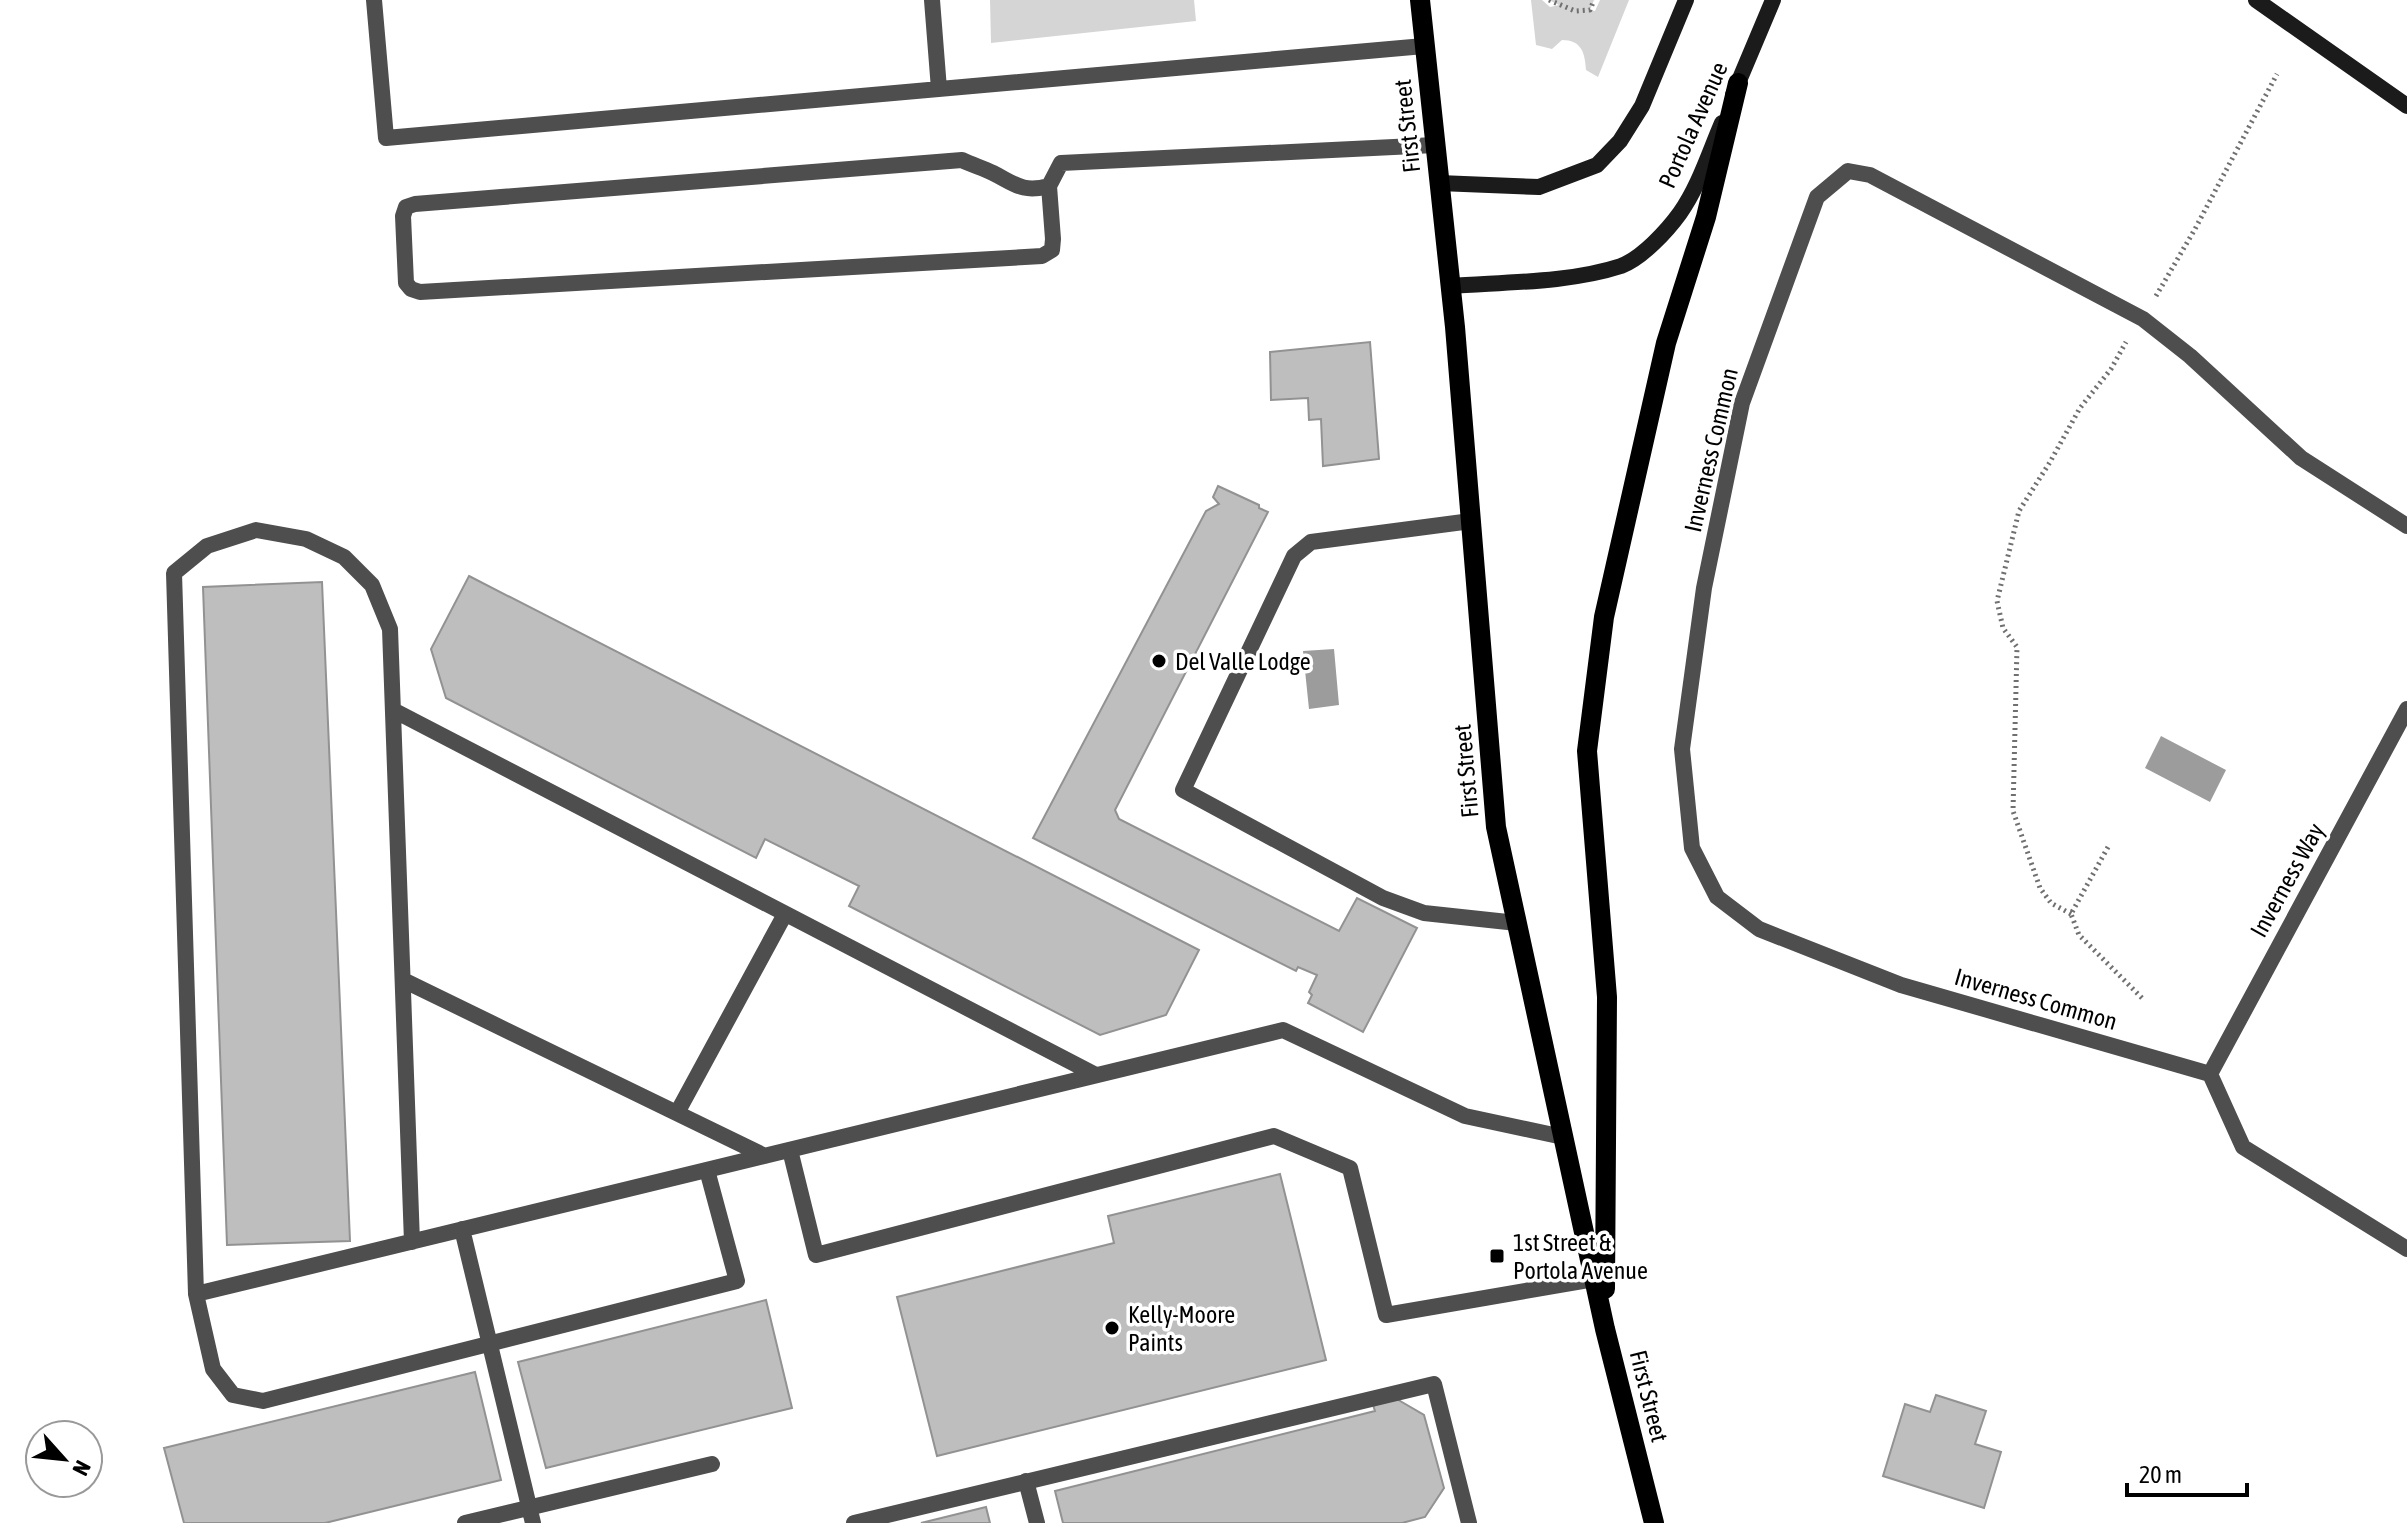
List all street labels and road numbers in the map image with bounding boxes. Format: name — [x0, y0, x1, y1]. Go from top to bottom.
street label: Portola Avenue — [1653, 58, 1733, 192]
street label: First Street — [1389, 78, 1425, 174]
street label: Inverness Common — [1679, 365, 1743, 535]
street label: First Street — [1448, 723, 1484, 819]
street label: Inverness Way — [2245, 818, 2329, 942]
street label: Inverness Common — [1952, 963, 2120, 1035]
street label: First Street — [1625, 1347, 1673, 1445]

